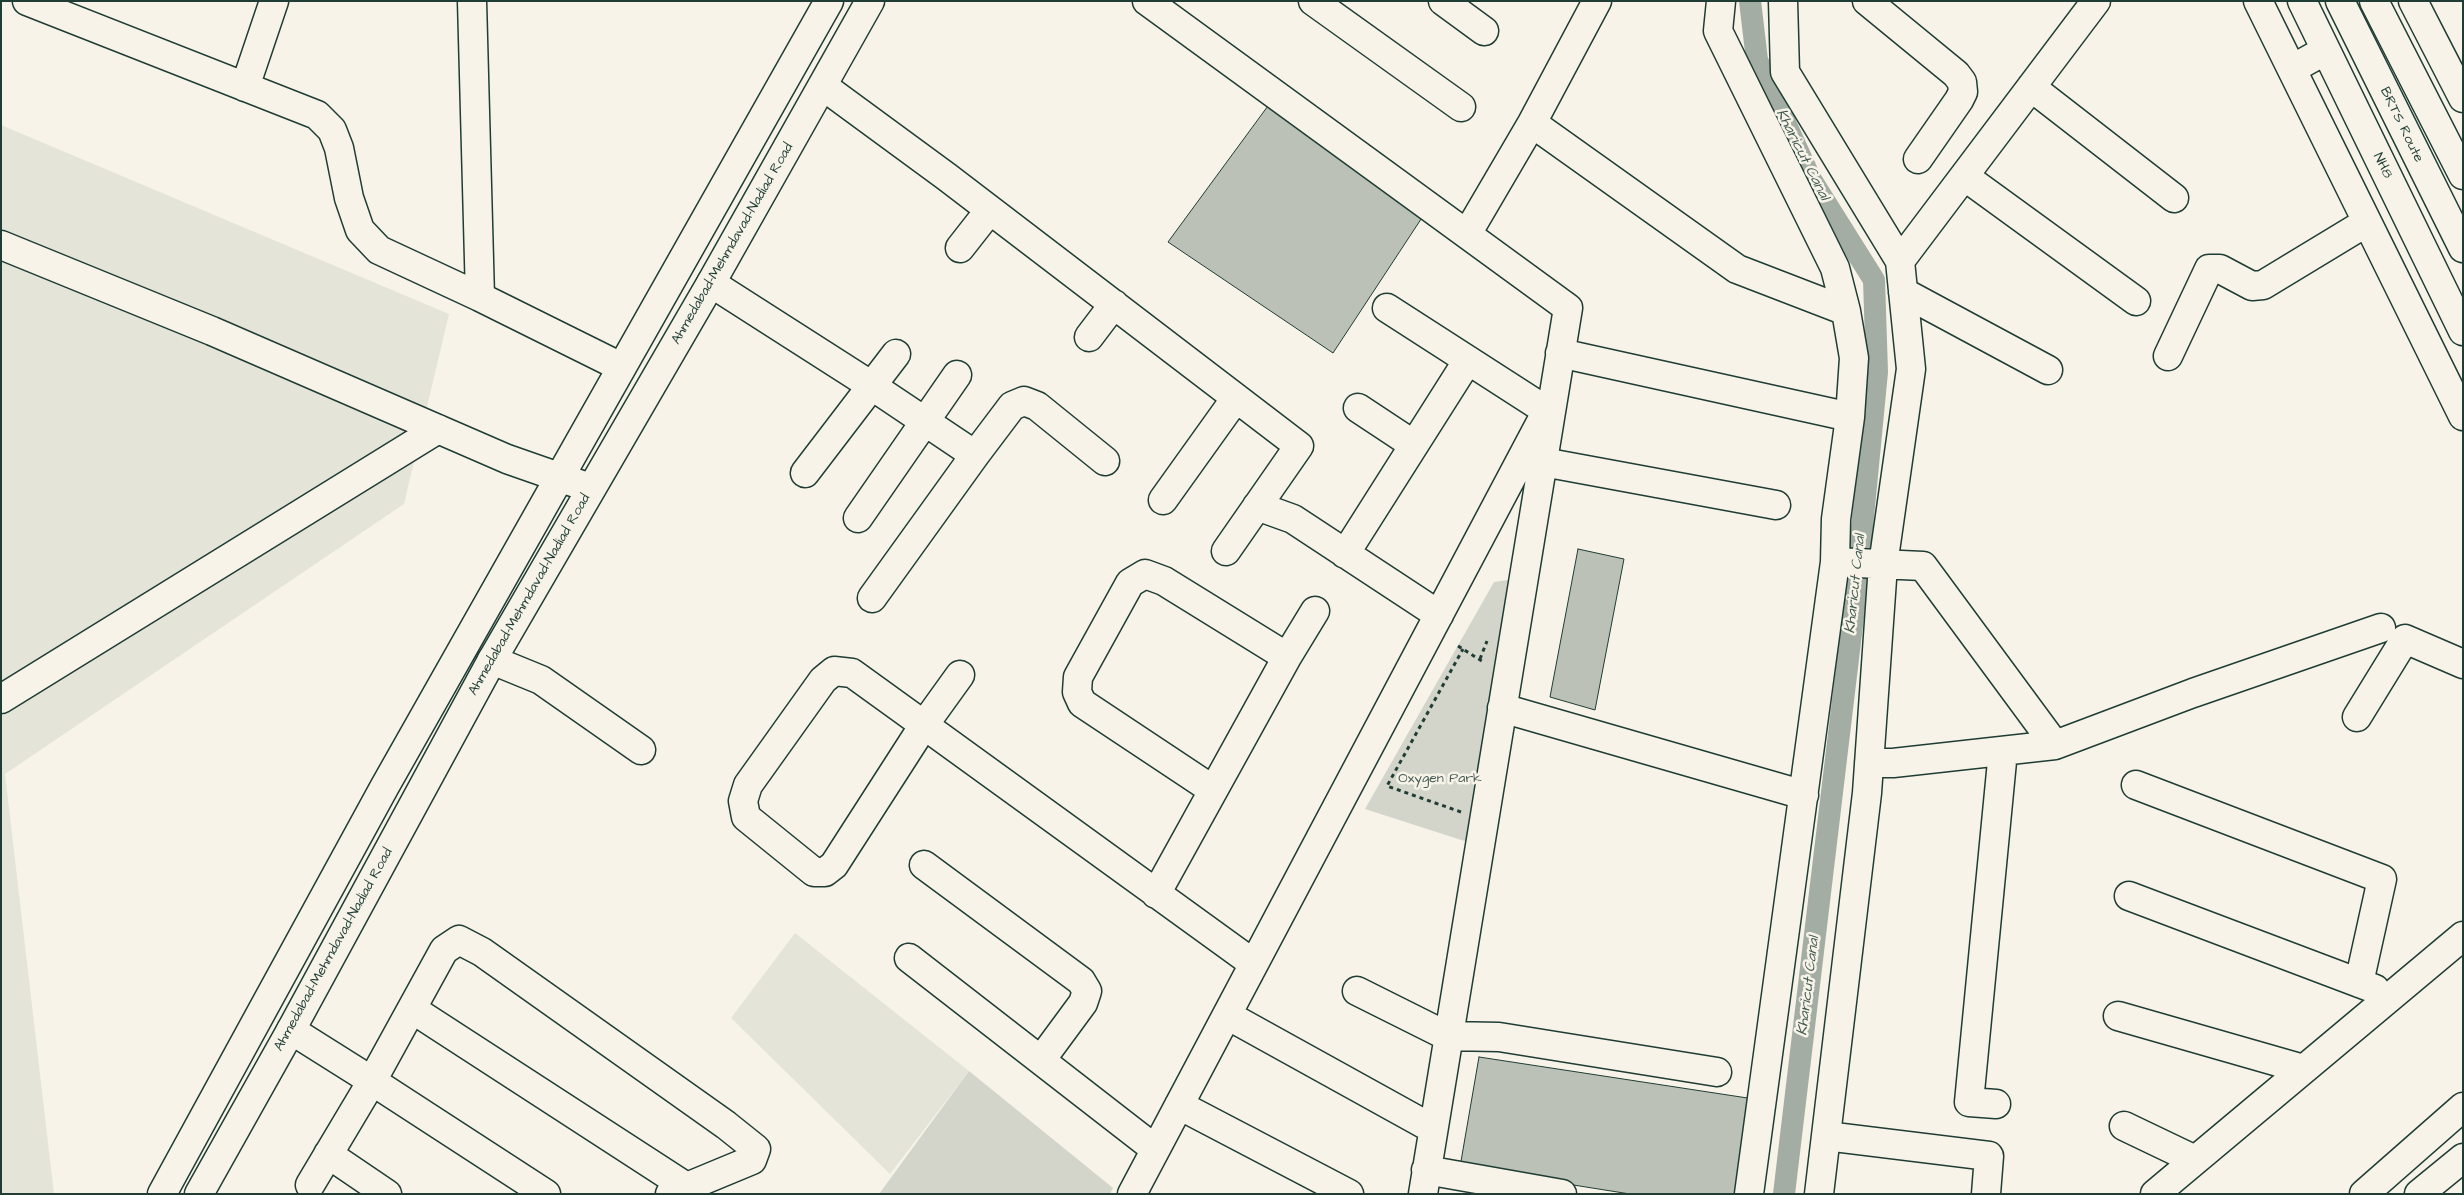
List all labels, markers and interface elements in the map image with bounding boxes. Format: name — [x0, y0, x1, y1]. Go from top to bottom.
street label: BRTS Route — [2376, 85, 2426, 165]
water label: Kharicut Canal — [1771, 107, 1833, 203]
street label: Ahmedabad-Mehmdavad-Nadiad Road — [668, 140, 798, 348]
street label: NH8 — [2369, 150, 2395, 182]
street label: Ahmedabad-Mehmdavad-Nadiad Road — [465, 491, 595, 699]
water label: Kharicut Canal — [1842, 534, 1870, 634]
park label: Oxygen Park — [1398, 771, 1482, 787]
street label: Ahmedabad-Mehmdavad-Nadiad Road — [271, 846, 397, 1054]
water label: Kharicut Canal — [1794, 935, 1824, 1037]

